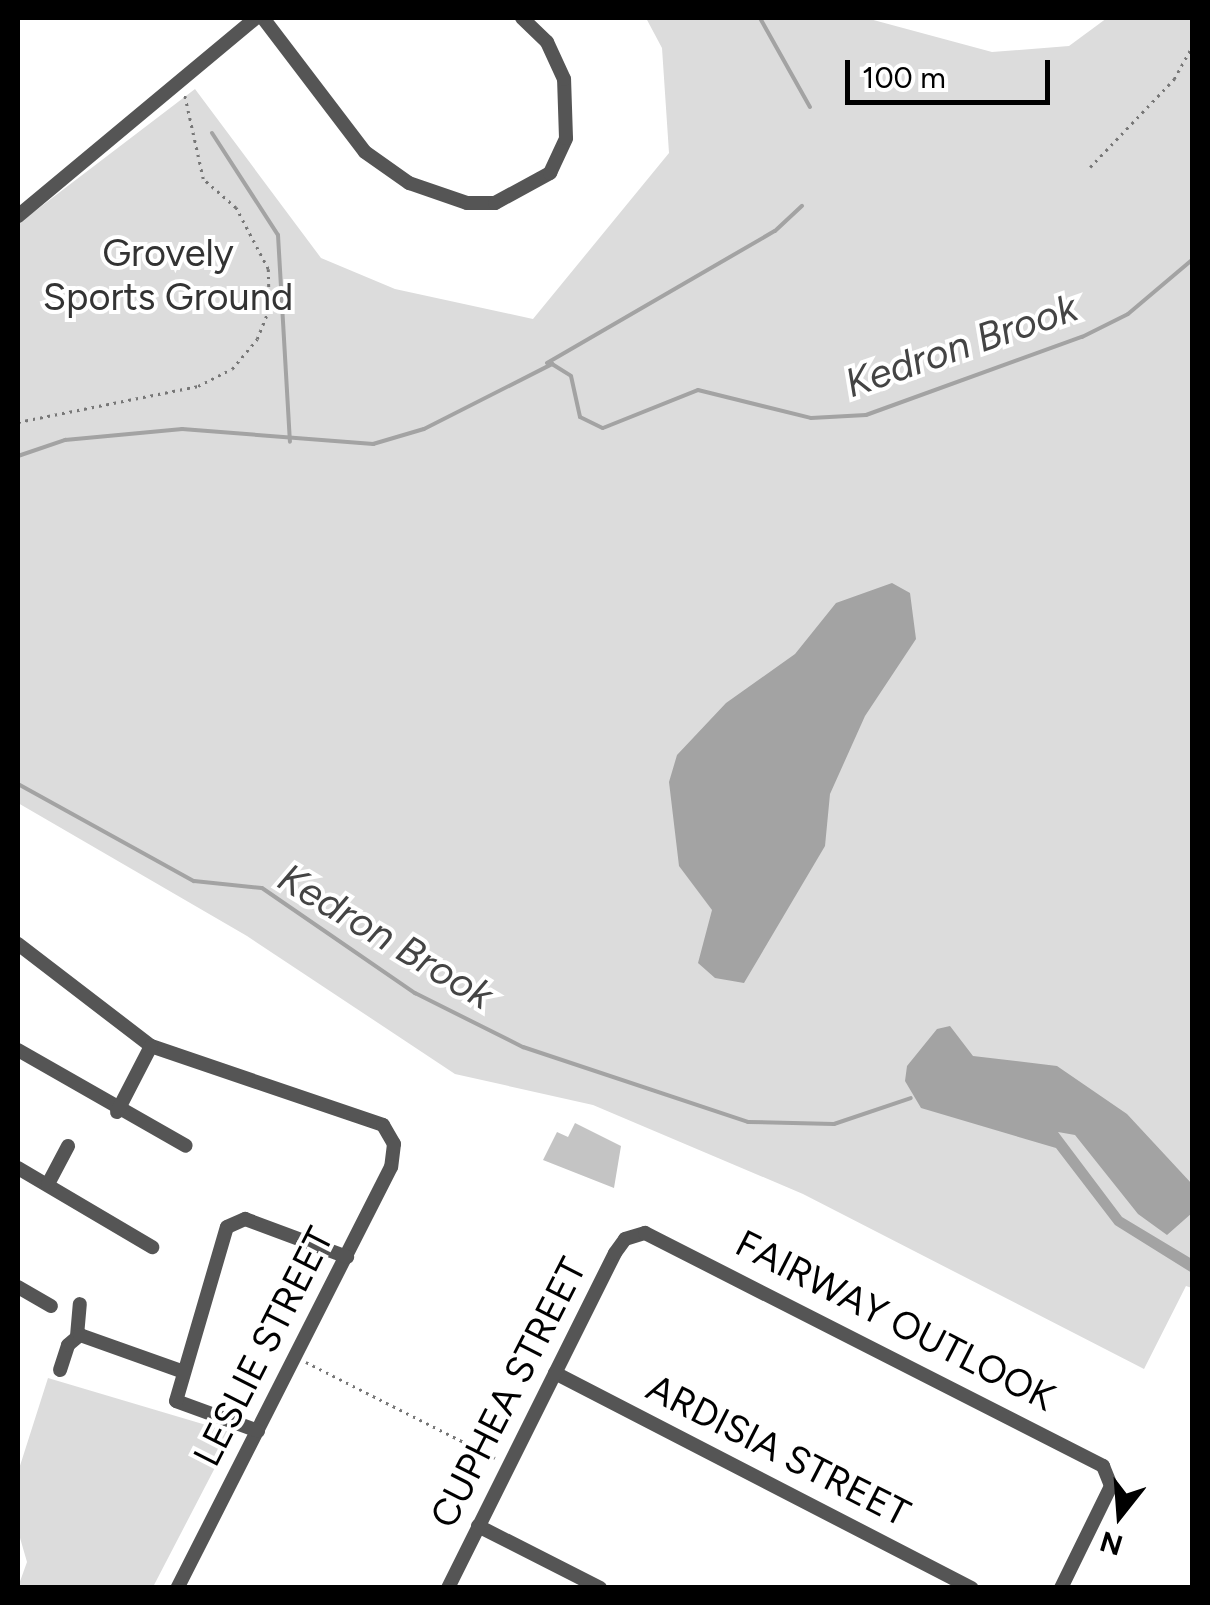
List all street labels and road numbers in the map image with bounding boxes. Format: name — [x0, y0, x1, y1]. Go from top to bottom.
street label: LESLIE STREET — [184, 1220, 344, 1474]
street label: FAIRWAY OUTLOOK — [728, 1221, 1062, 1421]
street label: CUPHEA STREET — [421, 1251, 597, 1535]
street label: ARDISIA STREET — [639, 1365, 917, 1537]

